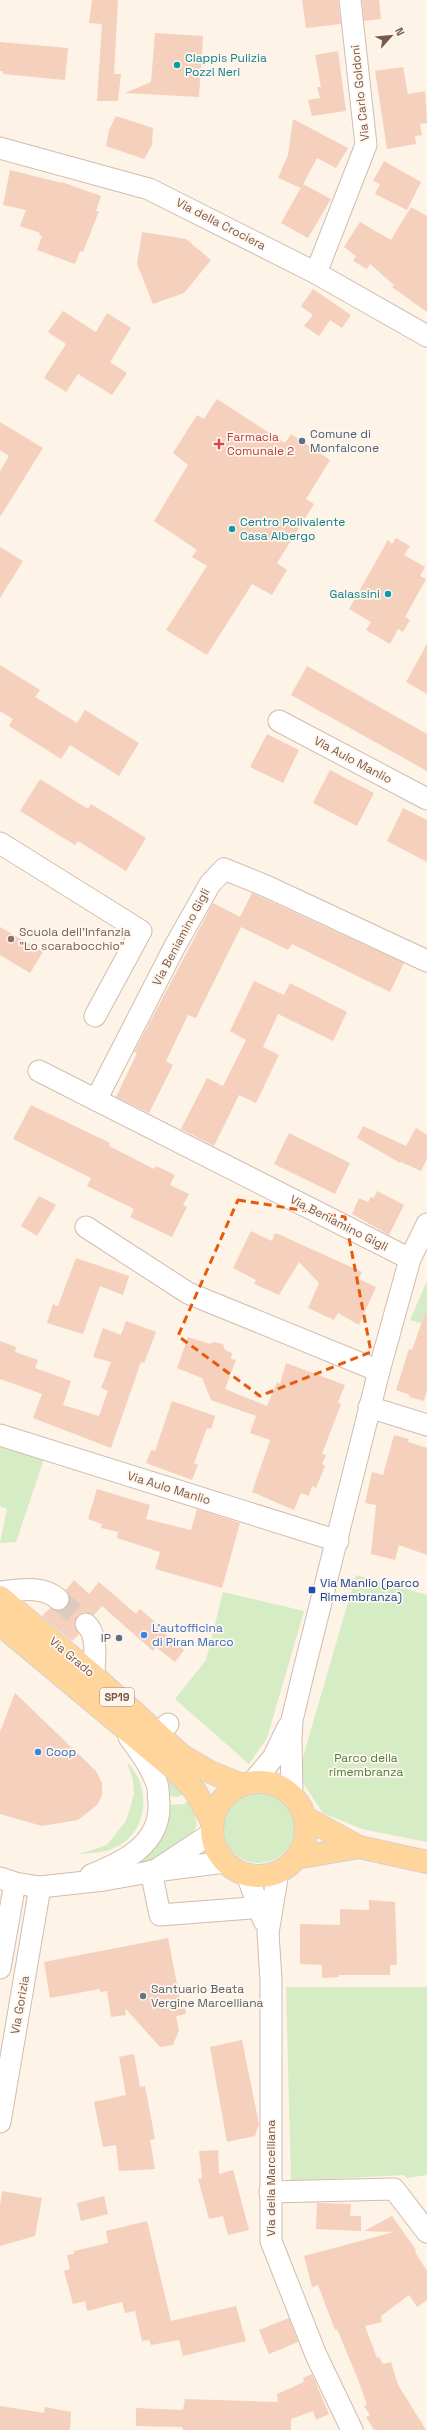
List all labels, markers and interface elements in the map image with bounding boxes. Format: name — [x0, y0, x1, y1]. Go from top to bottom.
north arrow — [371, 16, 411, 56]
text: N — [392, 25, 408, 38]
street label: Via Carlo Goldoni — [347, 44, 373, 142]
place label: Clappis Pulizia Pozzi Neri — [185, 50, 267, 80]
marker: Clappis Pulizia Pozzi Neri — [172, 60, 182, 70]
street label: Via della Crociera — [173, 194, 269, 254]
place label: Comune di Monfalcone — [310, 426, 379, 456]
place label: Farmacia Comunale 2 — [227, 429, 294, 459]
marker: Comune di Monfalcone — [297, 436, 307, 446]
marker: Farmacia Comunale 2 — [214, 439, 224, 449]
place label: Centro Polivalente Casa Albergo — [240, 514, 345, 544]
marker: Centro Polivalente Casa Albergo — [227, 524, 237, 534]
place label: Galassini — [330, 586, 380, 602]
marker: Galassini — [383, 589, 393, 599]
street label: Via Aulo Manlio — [311, 733, 395, 787]
street label: Via Beniamino Gigli — [149, 885, 213, 989]
place label: Scuola dell'Infanzia "Lo scarabocchio" — [19, 924, 131, 954]
marker: Scuola dell'Infanzia "Lo scarabocchio" — [6, 934, 16, 944]
street label: Via Beniamino Gigli — [287, 1191, 391, 1255]
street label: Via Aulo Manlio — [125, 1468, 213, 1508]
place label: Via Manlio (parco Rimembranza) — [320, 1575, 419, 1605]
marker: Via Manlio (parco Rimembranza) — [307, 1585, 317, 1595]
place label: L’autofficina di Piran Marco — [152, 1620, 234, 1650]
place label: IP — [101, 1630, 111, 1646]
marker: L’autofficina di Piran Marco — [139, 1630, 149, 1640]
street label: Via Grado — [46, 1633, 98, 1681]
marker: IP — [114, 1633, 124, 1643]
road number: SP19 — [100, 1688, 134, 1706]
place label: Coop — [46, 1744, 77, 1760]
marker: Coop — [33, 1747, 43, 1757]
park label: Parco della rimembranza — [329, 1750, 403, 1780]
street label: Via Gorizia — [7, 1974, 33, 2036]
place label: Santuario Beata Vergine Marcelliana — [151, 1981, 264, 2011]
marker: Santuario Beata Vergine Marcelliana — [138, 1991, 148, 2001]
street label: Via della Marcelliana — [263, 2119, 279, 2236]

